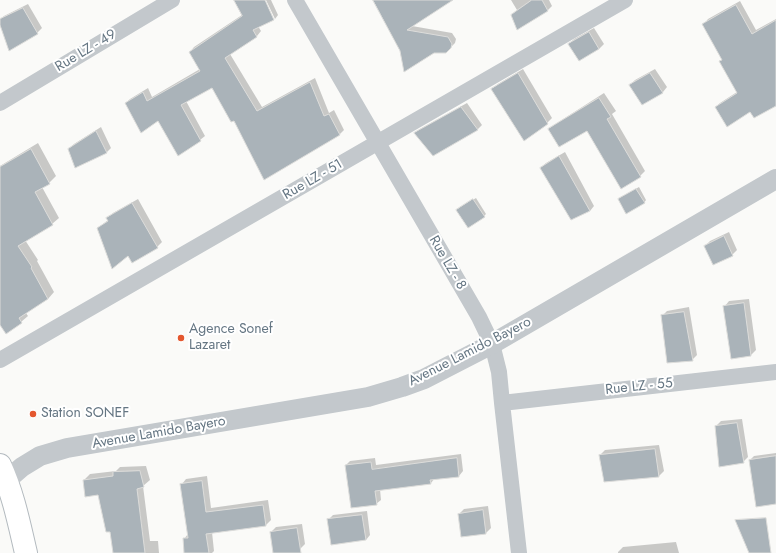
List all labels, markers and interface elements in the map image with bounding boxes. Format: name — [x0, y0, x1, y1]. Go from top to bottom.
street label: Rue LZ - 49 — [52, 26, 120, 76]
street label: Rue LZ - 51 — [280, 156, 346, 204]
street label: Rue LZ - 8 — [425, 233, 469, 293]
street label: Avenue Lamido Bayero — [406, 314, 534, 390]
place label: Agence Sonef Lazaret — [189, 322, 273, 354]
marker: Agence Sonef Lazaret — [176, 333, 186, 343]
street label: Rue LZ - 55 — [604, 375, 674, 399]
place label: Station SONEF — [41, 406, 129, 422]
marker: Station SONEF — [28, 409, 38, 419]
street label: Avenue Lamido Bayero — [91, 413, 227, 453]

